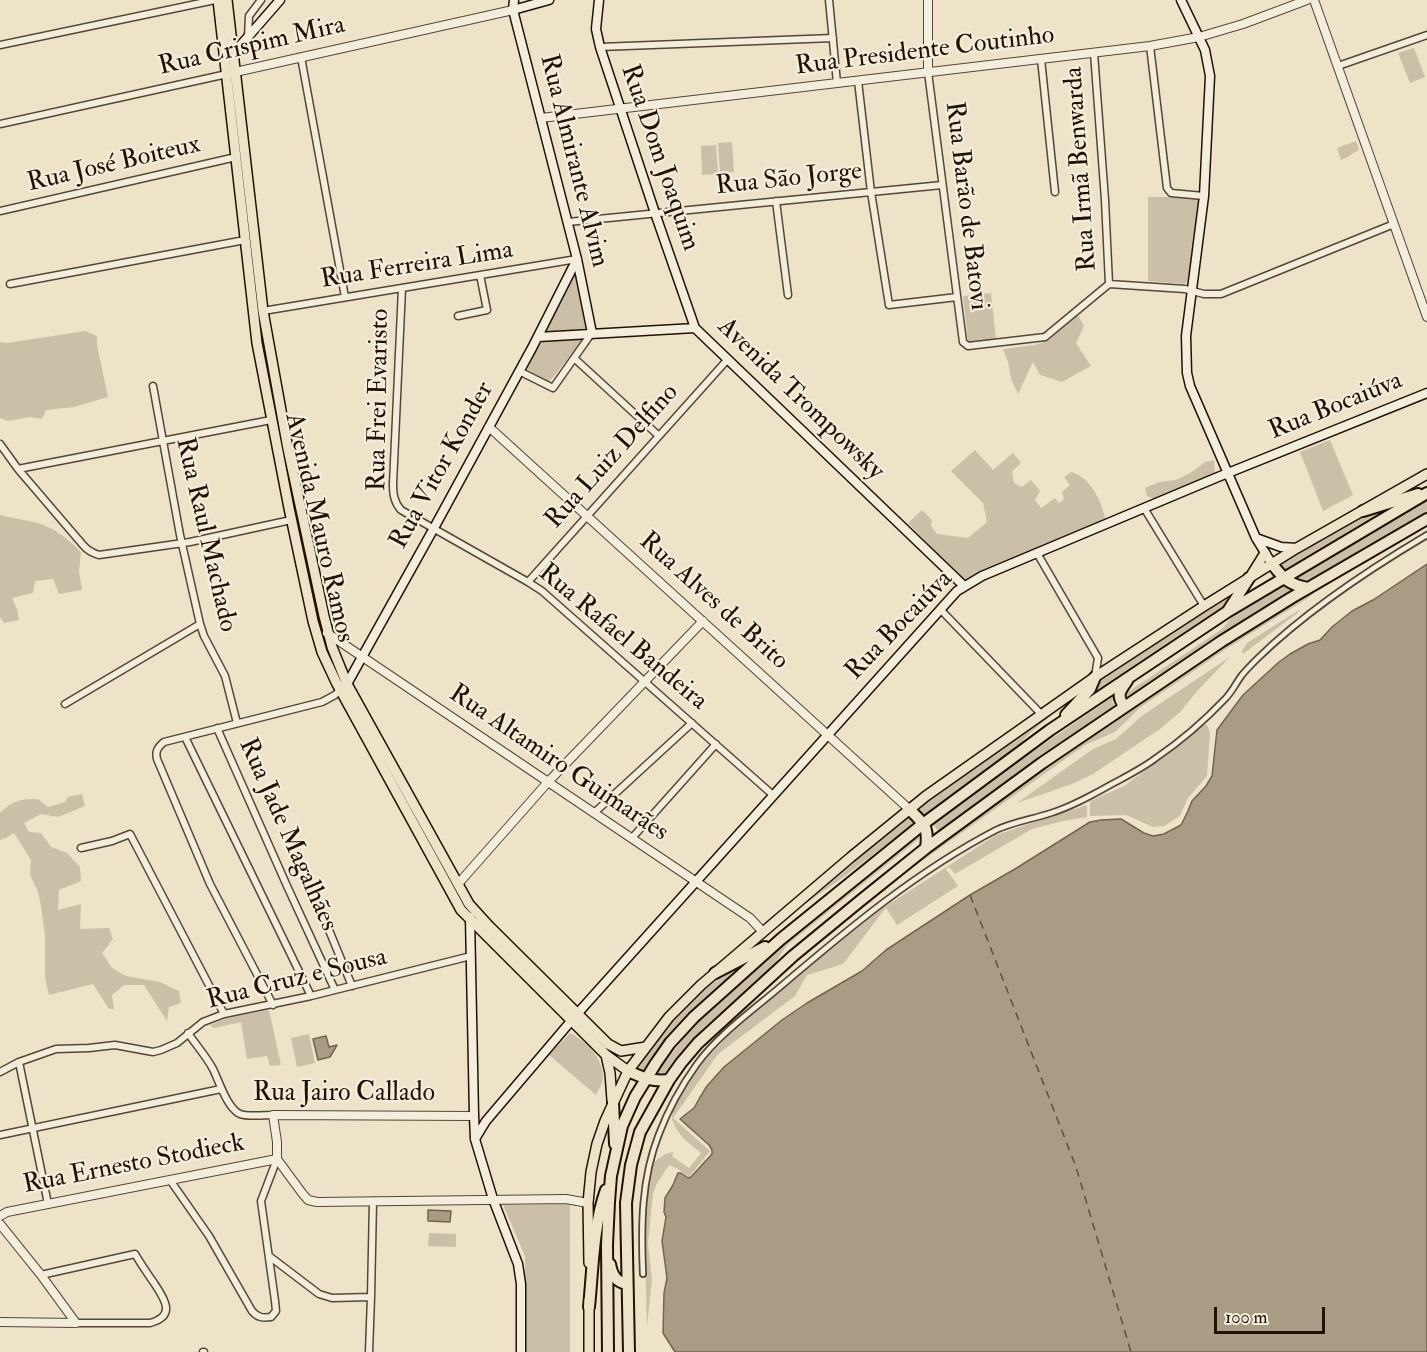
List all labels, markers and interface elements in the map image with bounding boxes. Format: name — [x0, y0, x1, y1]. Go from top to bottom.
street label: Rua Crispim Mira — [156, 10, 348, 84]
street label: Rua Presidente Coutinho — [794, 21, 1056, 83]
street label: Rua Almirante Alvim — [531, 51, 615, 271]
street label: Rua Dom Joaquim — [613, 61, 705, 255]
street label: Rua Irmã Benwarda — [1059, 66, 1105, 272]
street label: Rua Barão de Batovi — [937, 100, 993, 312]
street label: Rua José Boiteux — [25, 130, 203, 200]
street label: Rua São Jorge — [714, 157, 864, 203]
street label: Rua Ferreira Lima — [319, 235, 515, 297]
street label: Rua Frei Evaristo — [363, 308, 397, 492]
street label: Avenida Trompowsky — [710, 312, 890, 488]
street label: Rua Bocaiúva — [1265, 366, 1407, 448]
street label: Rua Vitor Konder — [384, 377, 502, 555]
street label: Rua Luiz Delfino — [540, 378, 686, 536]
street label: Avenida Mauro Ramos — [276, 410, 360, 646]
street label: Rua Raul Machado — [167, 435, 243, 635]
street label: Rua Alves de Brito — [632, 527, 794, 677]
street label: Rua Rafael Bandeira — [531, 558, 713, 718]
street label: Rua Bocaiúva — [840, 565, 960, 687]
street label: Rua Altamiro Guimarães — [442, 679, 674, 849]
street label: Rua Jade Magalhães — [231, 734, 343, 936]
street label: Rua Cruz e Sousa — [204, 943, 390, 1017]
street label: Rua Jairo Callado — [253, 1078, 435, 1110]
street label: Rua Ernesto Stodieck — [21, 1128, 247, 1202]
scale bar — [1217, 1295, 1328, 1333]
text: 100 m — [1225, 1306, 1268, 1329]

